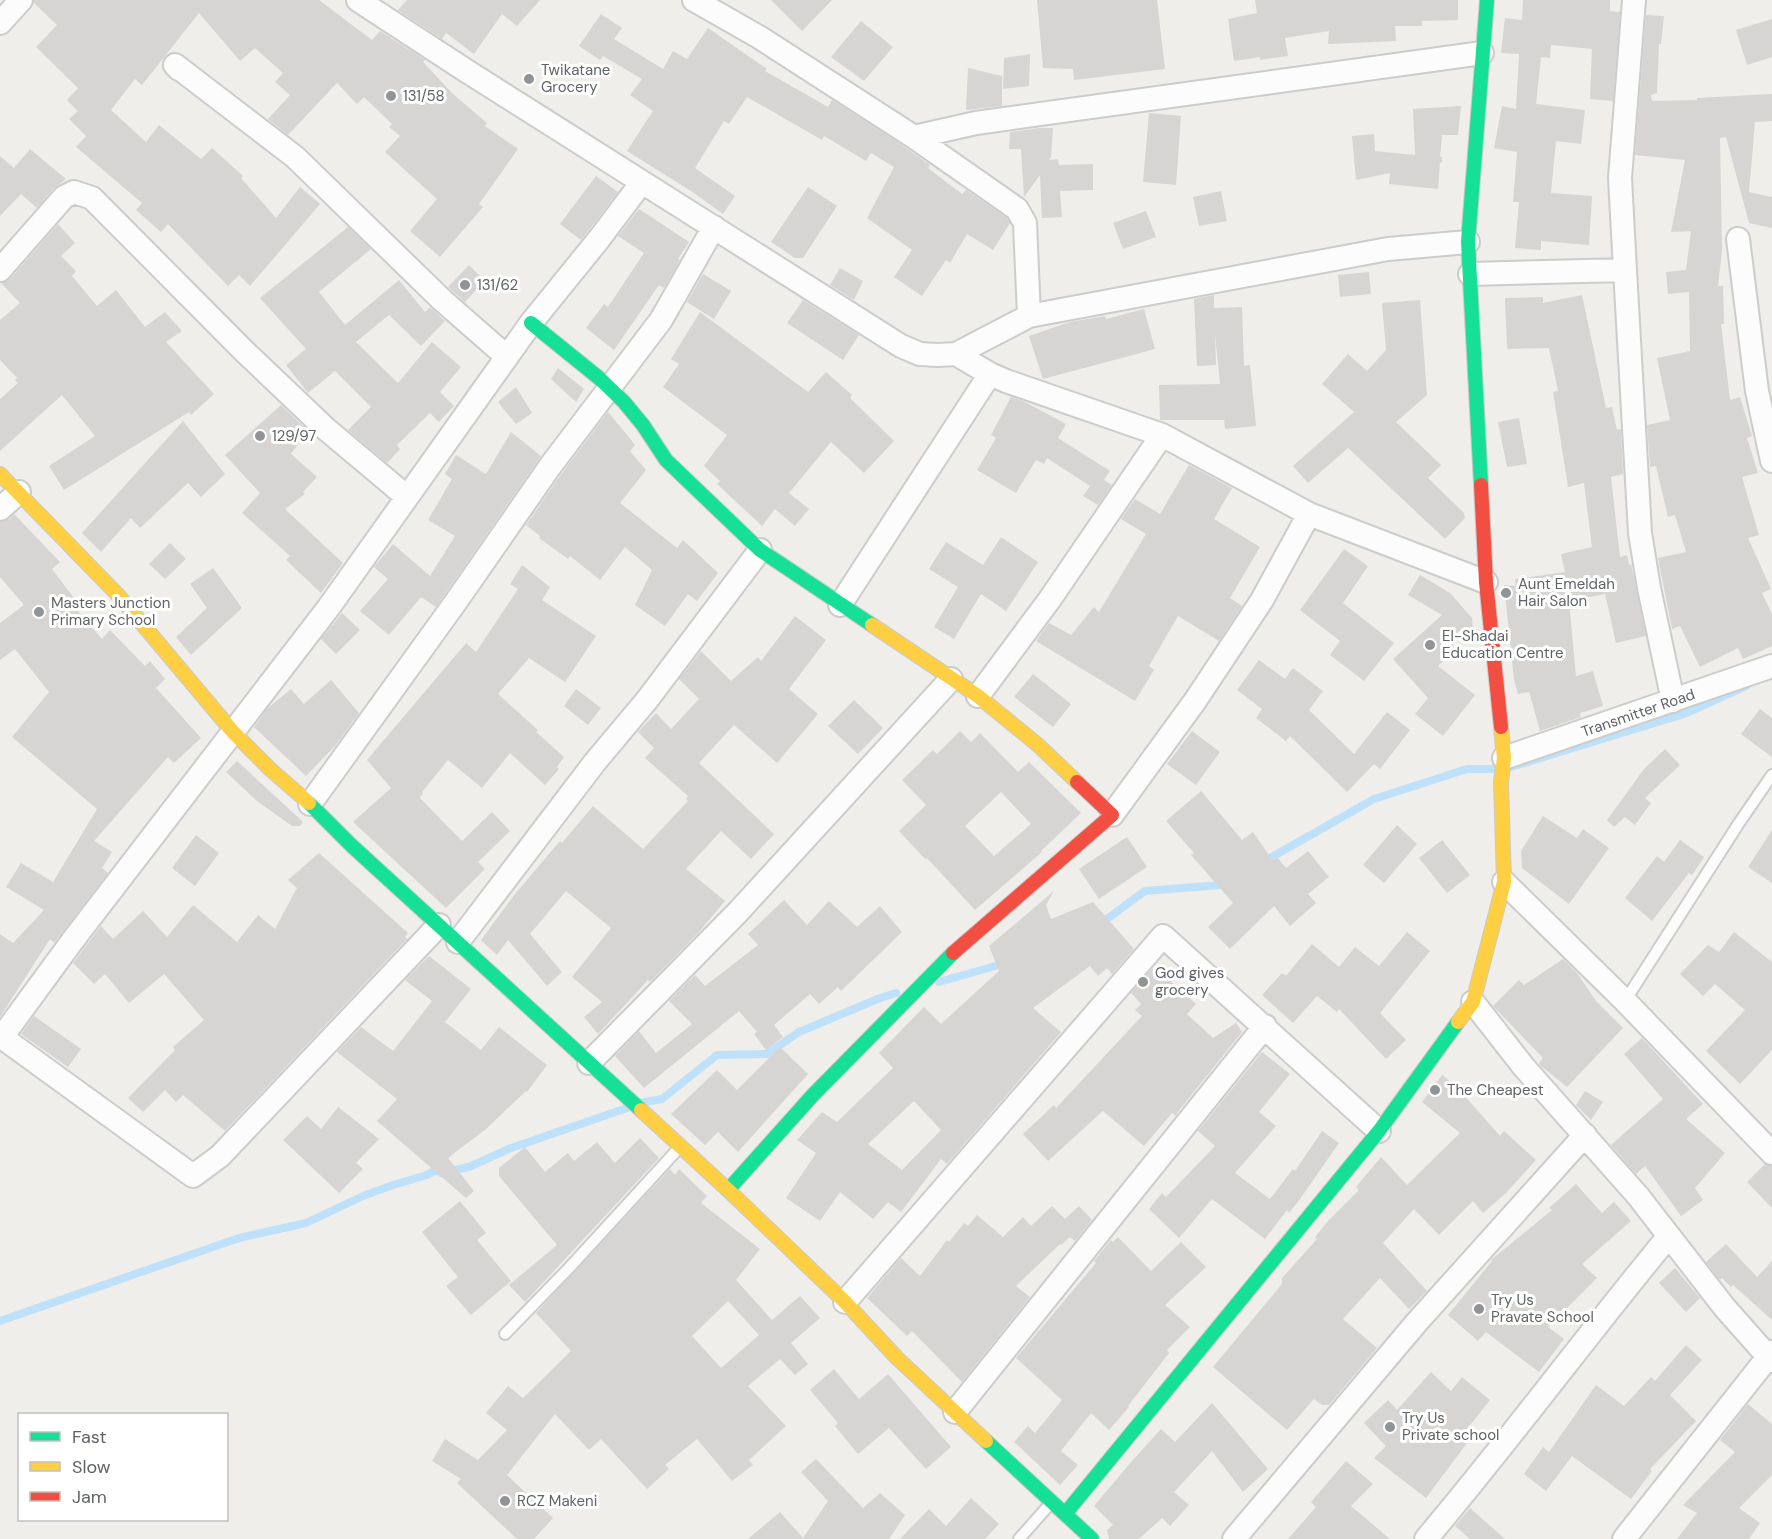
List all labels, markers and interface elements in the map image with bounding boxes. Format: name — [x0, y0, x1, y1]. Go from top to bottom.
place label: Twikatane Grocery — [541, 60, 610, 97]
marker: Twikatane Grocery — [522, 72, 536, 86]
place label: 131/58 — [403, 86, 445, 106]
marker: 131/58 — [384, 89, 398, 103]
place label: 131/62 — [477, 275, 518, 295]
marker: 131/62 — [458, 278, 472, 292]
place label: 129/97 — [272, 426, 316, 446]
marker: 129/97 — [253, 429, 267, 443]
place label: Aunt Emeldah Hair Salon — [1518, 574, 1615, 611]
marker: Aunt Emeldah Hair Salon — [1499, 586, 1513, 600]
place label: Masters Junction Primary School — [51, 593, 170, 630]
marker: Masters Junction Primary School — [32, 605, 46, 619]
place label: El-Shadai Education Centre — [1442, 626, 1564, 663]
marker: El-Shadai Education Centre — [1423, 638, 1437, 652]
street label: Transmitter Road — [1579, 684, 1697, 742]
place label: God gives grocery — [1155, 963, 1224, 1000]
marker: God gives grocery — [1136, 975, 1150, 989]
place label: The Cheapest — [1447, 1080, 1544, 1100]
marker: The Cheapest — [1428, 1083, 1442, 1097]
place label: Try Us Pravate School — [1491, 1290, 1594, 1327]
marker: Try Us Pravate School — [1472, 1302, 1486, 1316]
place label: Try Us Private school — [1402, 1408, 1499, 1445]
legend — [18, 1413, 228, 1521]
marker: Try Us Private school — [1383, 1420, 1397, 1434]
text: Fast — [72, 1425, 107, 1449]
text: Slow — [72, 1455, 111, 1479]
text: Jam — [72, 1485, 107, 1509]
place label: RCZ Makeni — [517, 1491, 597, 1511]
marker: RCZ Makeni — [498, 1494, 512, 1508]

